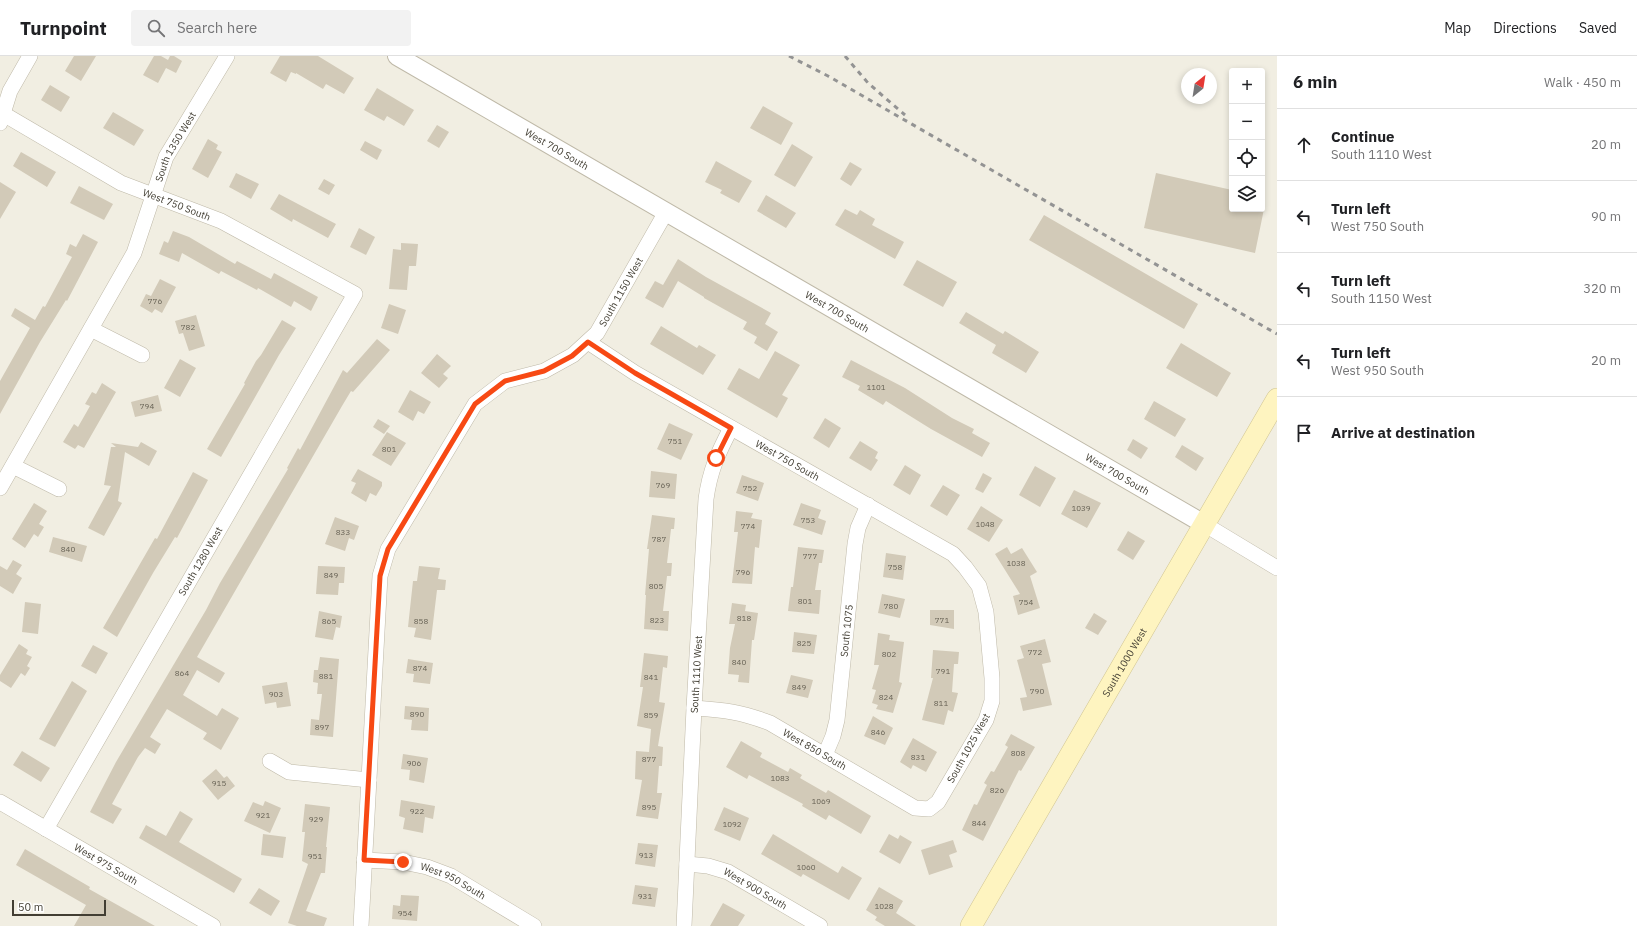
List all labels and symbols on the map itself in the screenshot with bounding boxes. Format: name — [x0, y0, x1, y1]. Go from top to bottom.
north arrow — [1181, 68, 1217, 104]
street label: South 1350 West — [152, 109, 199, 183]
street label: West 700 South — [523, 126, 591, 173]
street label: West 750 South — [141, 186, 212, 223]
street label: South 1150 West — [596, 255, 646, 329]
street label: West 700 South — [803, 288, 871, 335]
house number: 776 — [148, 296, 162, 306]
house number: 782 — [181, 322, 195, 332]
house number: 1101 — [866, 382, 886, 392]
house number: 794 — [140, 401, 154, 411]
house number: 751 — [668, 436, 682, 446]
street label: West 750 South — [753, 437, 822, 484]
house number: 801 — [382, 444, 396, 454]
route start — [707, 449, 725, 467]
street label: West 700 South — [1083, 451, 1152, 498]
house number: 769 — [656, 480, 670, 490]
house number: 752 — [743, 483, 757, 493]
house number: 1039 — [1071, 503, 1091, 513]
house number: 753 — [801, 515, 815, 525]
house number: 1048 — [975, 519, 995, 529]
house number: 774 — [741, 521, 755, 531]
street label: South 1280 West — [175, 524, 226, 598]
house number: 833 — [336, 527, 350, 537]
house number: 787 — [652, 534, 666, 544]
house number: 840 — [61, 544, 75, 554]
house number: 777 — [803, 551, 817, 561]
house number: 1038 — [1006, 558, 1026, 568]
house number: 758 — [888, 562, 902, 572]
house number: 796 — [736, 567, 750, 577]
house number: 849 — [324, 570, 338, 580]
house number: 805 — [649, 581, 663, 591]
house number: 801 — [798, 596, 812, 606]
house number: 754 — [1019, 597, 1033, 607]
house number: 780 — [884, 601, 898, 611]
street label: South 1075 — [837, 604, 856, 657]
house number: 818 — [737, 613, 751, 623]
house number: 823 — [650, 615, 664, 625]
house number: 771 — [935, 615, 949, 625]
house number: 865 — [322, 616, 336, 626]
house number: 858 — [414, 616, 428, 626]
street label: South 1000 West — [1099, 625, 1150, 699]
street label: South 1110 West — [688, 635, 705, 713]
house number: 825 — [797, 638, 811, 648]
house number: 772 — [1028, 647, 1042, 657]
house number: 802 — [882, 649, 896, 659]
house number: 840 — [732, 657, 746, 667]
house number: 874 — [413, 663, 427, 673]
house number: 791 — [936, 666, 950, 676]
house number: 864 — [175, 668, 189, 678]
house number: 881 — [319, 671, 333, 681]
house number: 841 — [644, 672, 658, 682]
house number: 849 — [792, 682, 806, 692]
house number: 790 — [1030, 686, 1044, 696]
house number: 903 — [269, 689, 283, 699]
house number: 824 — [879, 692, 893, 702]
house number: 811 — [934, 698, 948, 708]
house number: 890 — [410, 709, 424, 719]
house number: 859 — [644, 710, 658, 720]
street label: South 1025 West — [944, 711, 993, 785]
house number: 897 — [315, 722, 329, 732]
street label: West 850 South — [781, 726, 849, 773]
house number: 846 — [871, 727, 885, 737]
house number: 808 — [1011, 748, 1025, 758]
house number: 831 — [911, 752, 925, 762]
house number: 877 — [642, 754, 656, 764]
house number: 906 — [407, 758, 421, 768]
house number: 1083 — [770, 773, 790, 783]
house number: 915 — [212, 778, 226, 788]
house number: 826 — [990, 785, 1004, 795]
house number: 1069 — [811, 796, 831, 806]
house number: 895 — [642, 802, 656, 812]
house number: 922 — [410, 806, 424, 816]
house number: 921 — [256, 810, 270, 820]
house number: 929 — [309, 814, 323, 824]
house number: 844 — [972, 818, 986, 828]
house number: 1092 — [722, 819, 742, 829]
street label: West 975 South — [72, 841, 140, 888]
house number: 913 — [639, 850, 653, 860]
house number: 951 — [308, 851, 322, 861]
route end — [394, 853, 412, 871]
street label: West 950 South — [419, 860, 488, 902]
house number: 1060 — [796, 862, 816, 872]
street label: West 900 South — [721, 865, 790, 912]
house number: 931 — [638, 891, 652, 901]
scale bar — [12, 898, 106, 917]
house number: 1028 — [874, 901, 894, 911]
house number: 954 — [398, 908, 412, 918]

